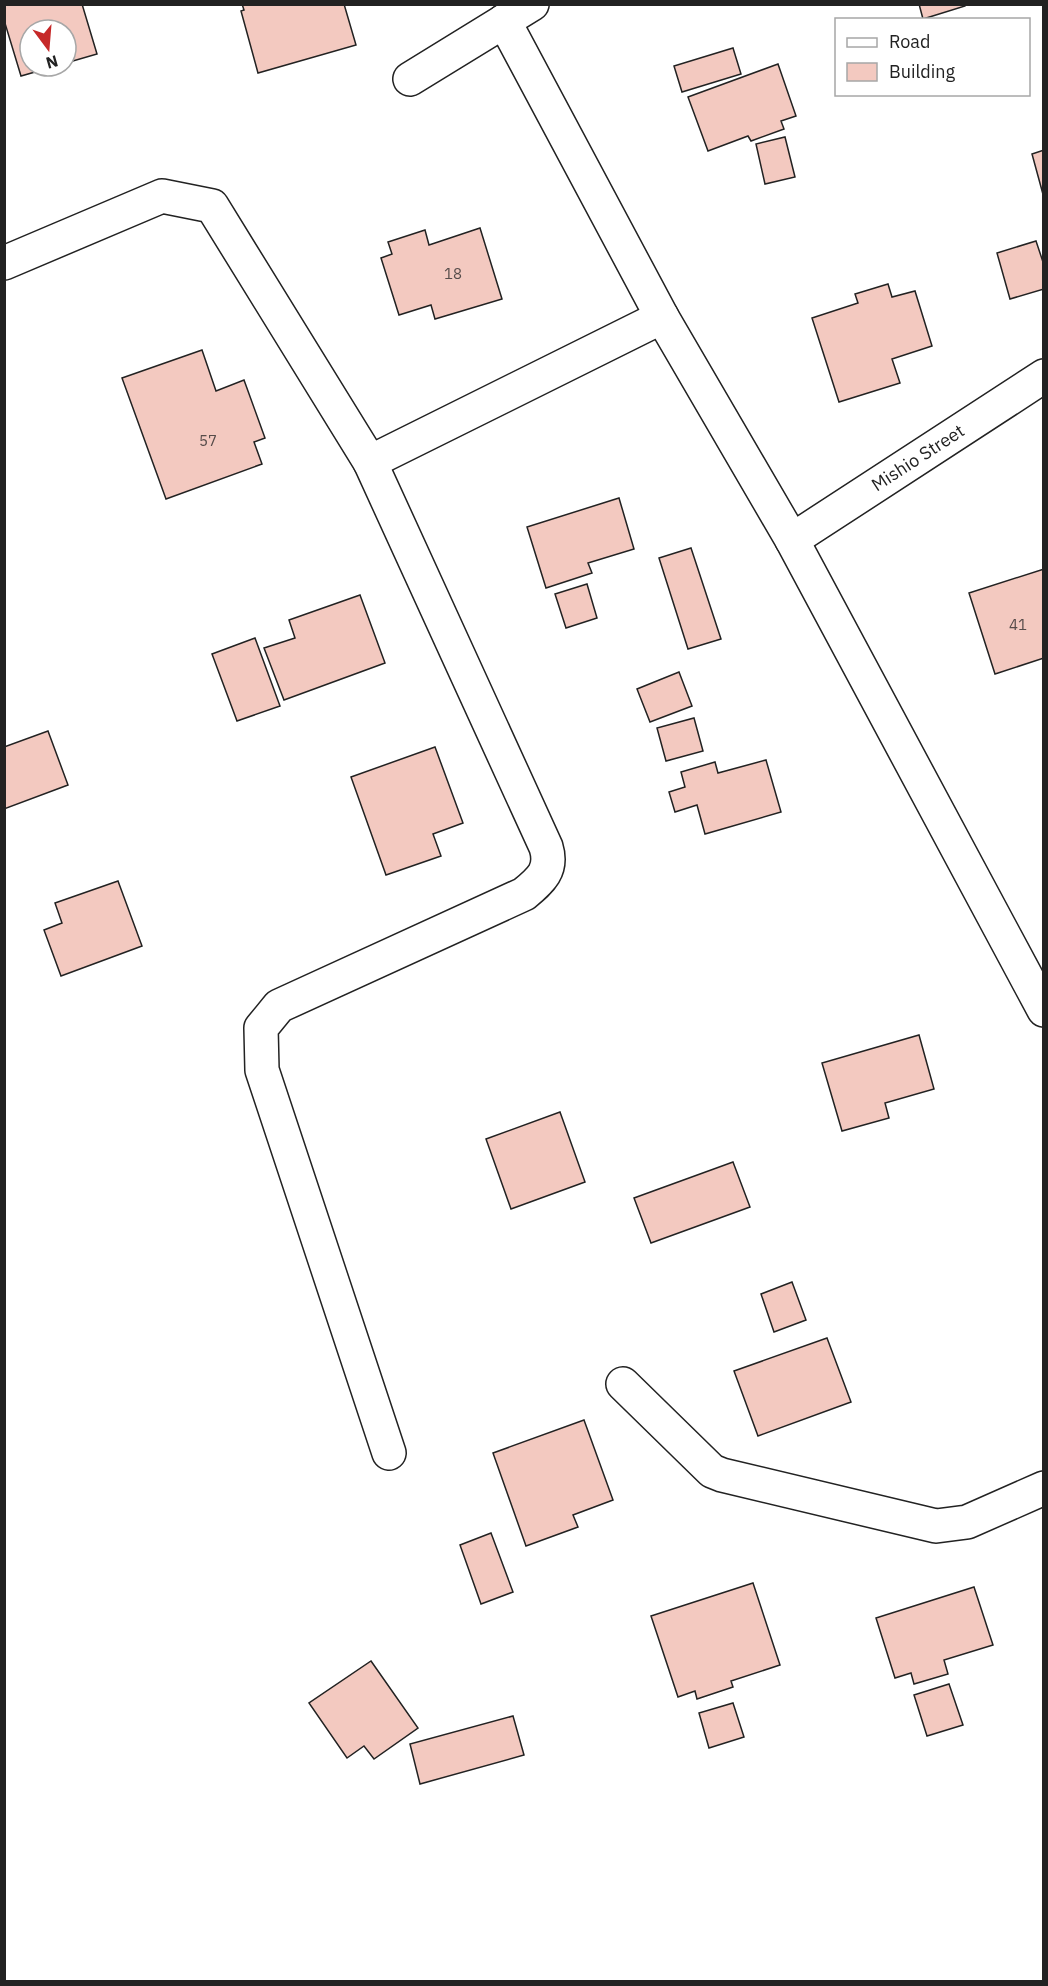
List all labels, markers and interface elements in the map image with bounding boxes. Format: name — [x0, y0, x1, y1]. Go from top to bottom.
north arrow — [18, 18, 78, 78]
legend — [835, 18, 1030, 96]
text: Road — [889, 30, 930, 53]
text: N — [44, 51, 60, 74]
text: Building — [889, 60, 956, 83]
house number: 18 — [444, 264, 462, 283]
street label: Mishio Street — [867, 419, 969, 496]
house number: 57 — [199, 431, 217, 450]
house number: 41 — [1009, 615, 1027, 634]

